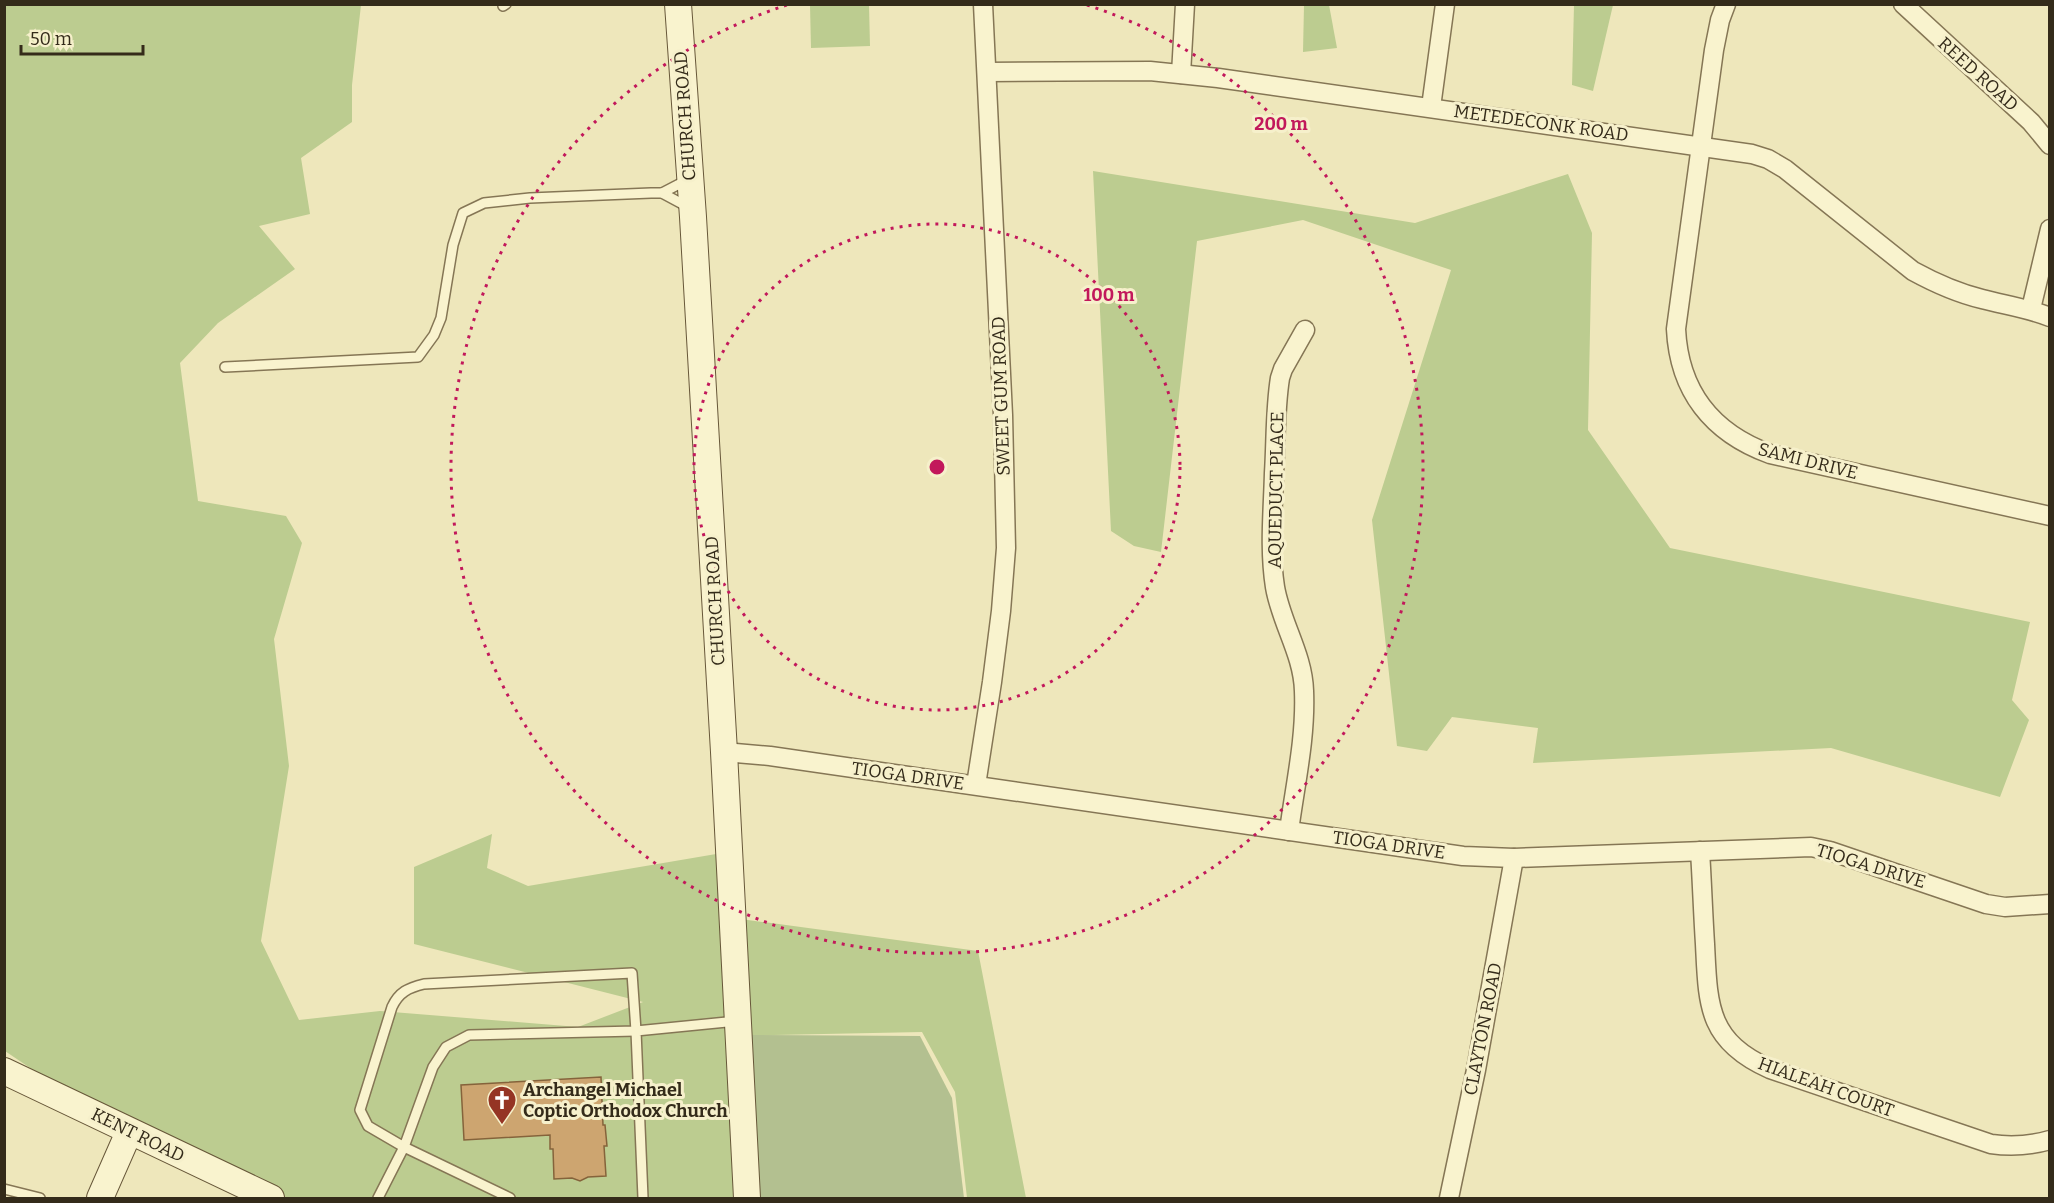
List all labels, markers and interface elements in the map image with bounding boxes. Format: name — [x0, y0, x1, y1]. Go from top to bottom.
scale bar — [21, 18, 142, 56]
text: 50 m — [30, 28, 72, 50]
street label: REED ROAD — [1933, 32, 2023, 116]
street label: CHURCH ROAD — [669, 50, 701, 182]
street label: METEDECONK ROAD — [1452, 100, 1630, 146]
text: 200 m — [1254, 113, 1308, 135]
text: 100 m — [1083, 284, 1135, 306]
street label: SWEET GUM ROAD — [987, 316, 1015, 476]
street label: AQUEDUCT PLACE — [1264, 411, 1288, 569]
street label: SAMI DRIVE — [1756, 438, 1860, 484]
centre of rings — [927, 457, 947, 477]
street label: CHURCH ROAD — [701, 536, 729, 666]
street label: TIOGA DRIVE — [850, 757, 966, 795]
street label: TIOGA DRIVE — [1331, 826, 1447, 864]
street label: TIOGA DRIVE — [1814, 839, 1928, 893]
street label: CLAYTON ROAD — [1459, 961, 1507, 1097]
street label: HIALEAH COURT — [1755, 1052, 1897, 1122]
place label: Archangel Michael Coptic Orthodox Church — [523, 1079, 728, 1122]
church icon: Archangel Michael Coptic Orthodox Church — [486, 1084, 518, 1126]
street label: KENT ROAD — [88, 1103, 188, 1167]

